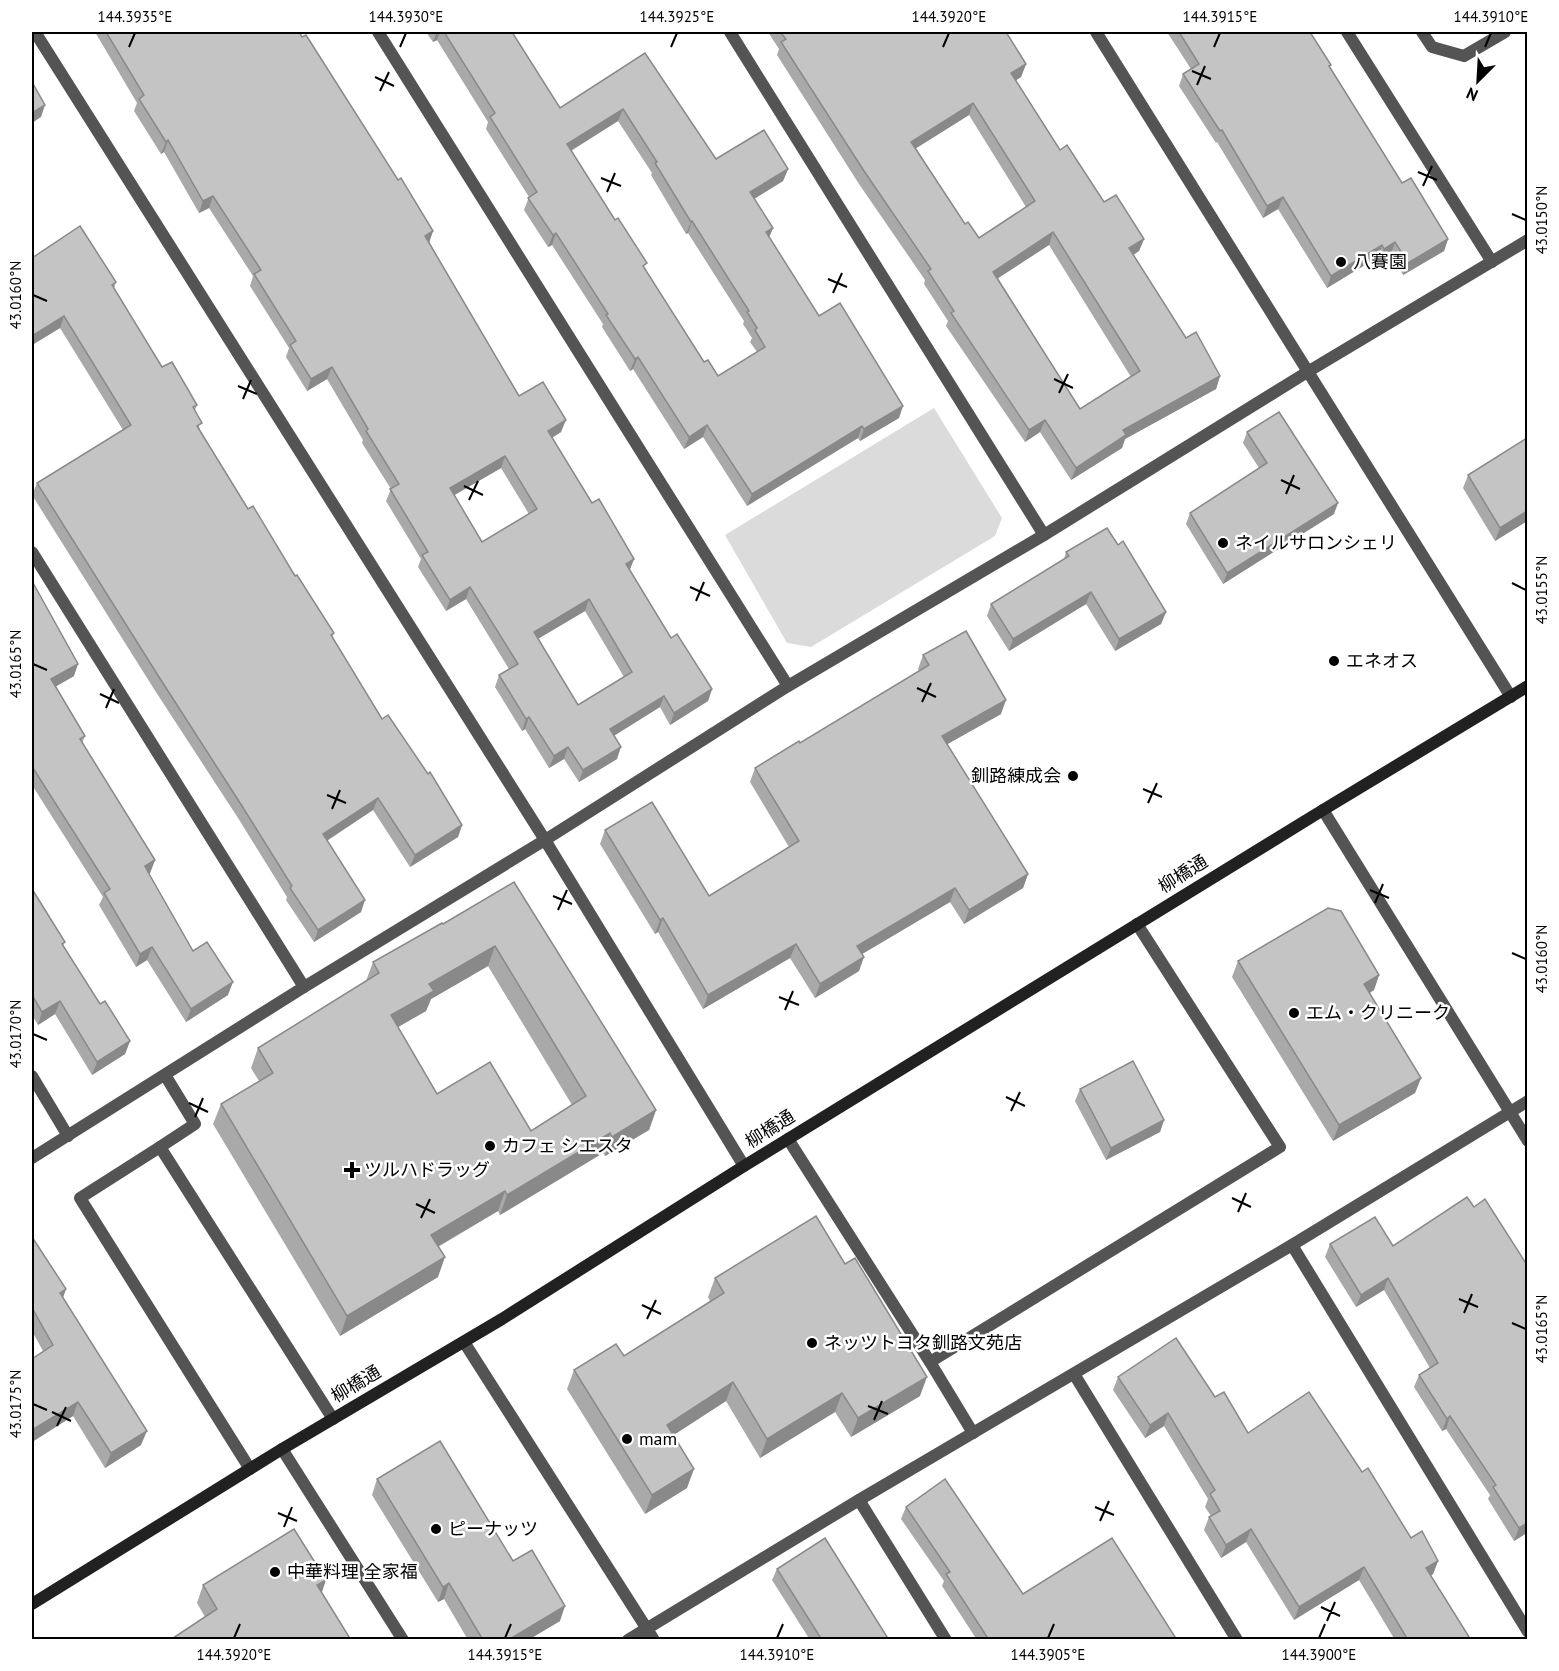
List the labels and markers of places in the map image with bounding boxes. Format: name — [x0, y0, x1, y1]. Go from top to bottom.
place label: 八賽園 — [1353, 250, 1407, 273]
marker: 八賽園 — [1334, 255, 1348, 269]
place label: ネイルサロンシェリ — [1235, 531, 1397, 554]
marker: ネイルサロンシェリ — [1216, 536, 1230, 550]
place label: エネオス — [1346, 649, 1418, 672]
marker: エネオス — [1327, 654, 1341, 668]
place label: 釧路練成会 — [971, 764, 1061, 787]
marker: 釧路練成会 — [1066, 769, 1080, 783]
place label: エム・クリニーク — [1306, 1001, 1450, 1024]
marker: エム・クリニーク — [1287, 1006, 1301, 1020]
place label: カフェ シエスタ — [502, 1134, 633, 1157]
marker: カフェ シエスタ — [483, 1139, 497, 1153]
place label: ツルハドラッグ — [364, 1158, 490, 1181]
marker: ツルハドラッグ — [345, 1163, 359, 1177]
place label: ネッツトヨタ釧路文苑店 — [824, 1331, 1022, 1354]
marker: ネッツトヨタ釧路文苑店 — [805, 1336, 819, 1350]
place label: mam — [639, 1427, 677, 1450]
marker: mam — [620, 1432, 634, 1446]
place label: ピーナッツ — [448, 1517, 538, 1540]
marker: ピーナッツ — [429, 1522, 443, 1536]
place label: 中華料理 全家福 — [287, 1560, 418, 1583]
marker: 中華料理 全家福 — [268, 1565, 282, 1579]

